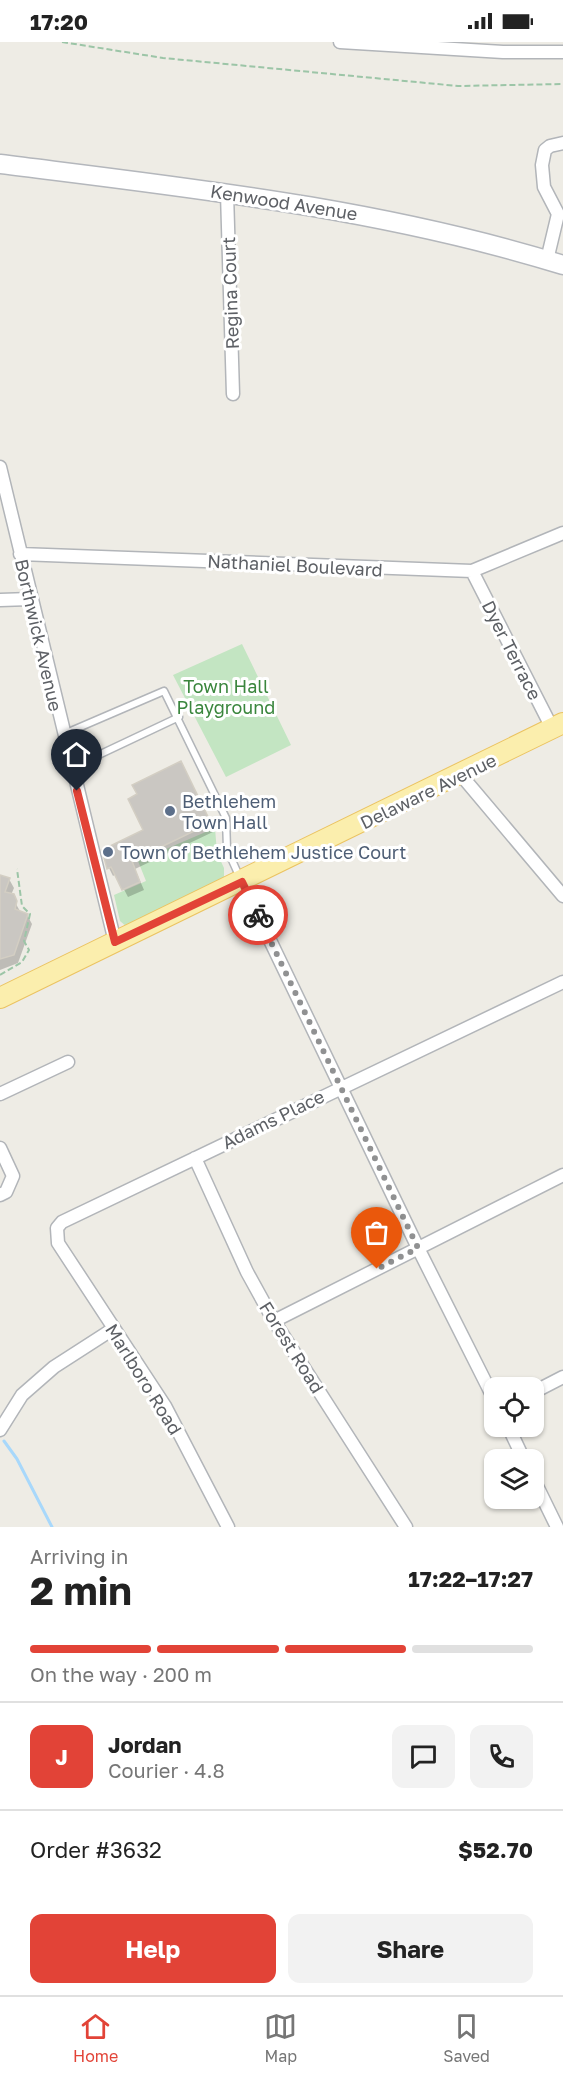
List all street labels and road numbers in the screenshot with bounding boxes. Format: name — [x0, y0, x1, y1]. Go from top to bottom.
street label: Kenwood Avenue — [209, 180, 359, 224]
street label: Regina Court — [217, 236, 243, 350]
street label: Nathaniel Boulevard — [207, 549, 383, 581]
street label: Borthwick Avenue — [11, 557, 67, 713]
street label: Dyer Terrace — [478, 597, 546, 703]
street label: Delaware Avenue — [356, 749, 500, 833]
street label: Adams Place — [218, 1085, 328, 1153]
street label: Forest Road — [255, 1297, 329, 1397]
street label: Marlboro Road — [101, 1320, 187, 1438]

